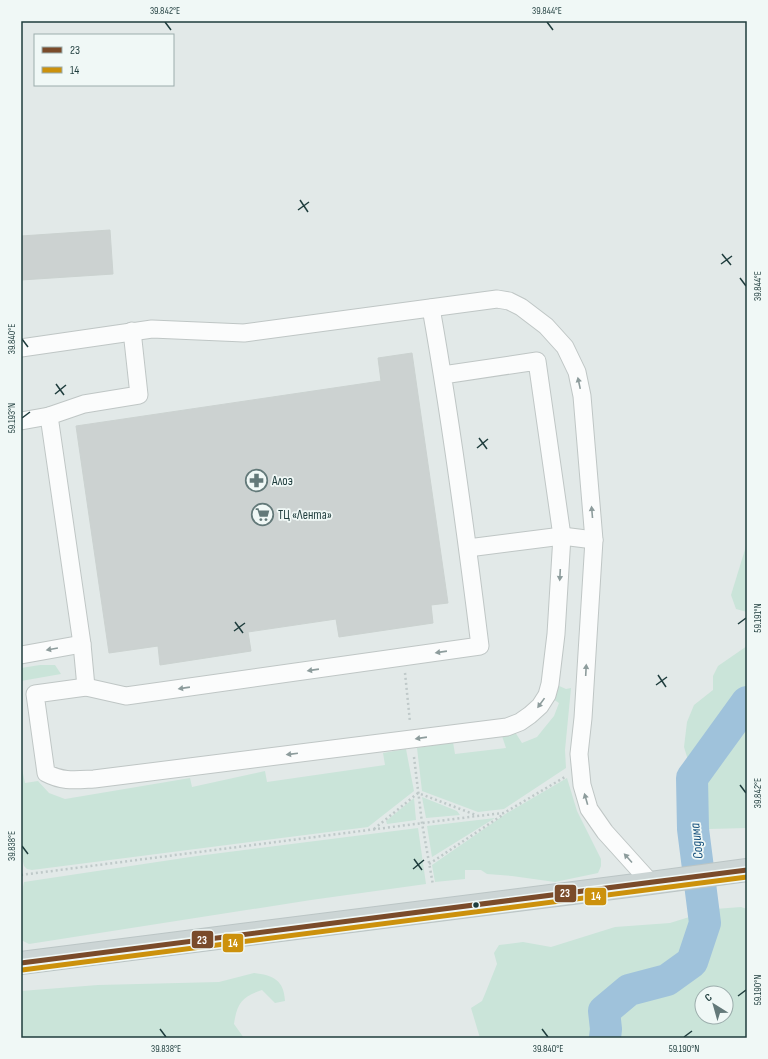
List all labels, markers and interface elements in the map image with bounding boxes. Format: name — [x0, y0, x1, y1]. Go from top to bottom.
text: 39.842°E — [150, 5, 180, 17]
text: 39.844°E — [532, 5, 562, 17]
legend — [34, 34, 174, 86]
text: 23 — [70, 43, 80, 58]
text: 14 — [70, 63, 79, 78]
text: 39.844°E — [752, 271, 764, 301]
text: 39.840°E — [6, 324, 18, 354]
one-way arrow — [576, 377, 582, 389]
text: 59.193°N — [6, 403, 18, 433]
pharmacy icon: Алоэ — [244, 467, 270, 493]
place label: Алоэ — [271, 473, 293, 489]
supermarket icon: ТЦ «Лента» — [249, 501, 275, 527]
one-way arrow — [588, 506, 595, 518]
place label: ТЦ «Лента» — [278, 507, 332, 523]
one-way arrow — [556, 569, 563, 581]
text: 59.191°N — [752, 603, 764, 633]
one-way arrow — [46, 647, 58, 653]
one-way arrow — [435, 649, 448, 655]
one-way arrow — [583, 664, 590, 676]
one-way arrow — [307, 667, 319, 673]
one-way arrow — [178, 685, 190, 691]
one-way arrow — [537, 697, 545, 708]
one-way arrow — [415, 735, 427, 741]
one-way arrow — [286, 751, 298, 757]
text: 39.842°E — [752, 778, 764, 808]
one-way arrow — [583, 792, 589, 804]
water label: Содима — [686, 822, 707, 860]
text: 39.838°E — [6, 831, 18, 861]
one-way arrow — [624, 853, 633, 862]
line badge: 23 — [554, 884, 577, 903]
text: 23 — [560, 887, 570, 900]
line badge: 14 — [584, 887, 607, 906]
text: 14 — [591, 890, 601, 903]
unlabelled marker — [471, 900, 481, 910]
line badge: 23 — [191, 930, 214, 949]
line badge: 14 — [222, 933, 244, 953]
text: 23 — [197, 934, 207, 947]
text: 14 — [228, 937, 238, 950]
text: 59.190°N — [752, 975, 764, 1005]
north arrow — [694, 985, 734, 1025]
text: С — [702, 990, 715, 1004]
text: 39.838°E — [151, 1043, 181, 1055]
text: 39.840°E — [533, 1043, 563, 1055]
text: 59.190°N — [669, 1043, 699, 1055]

